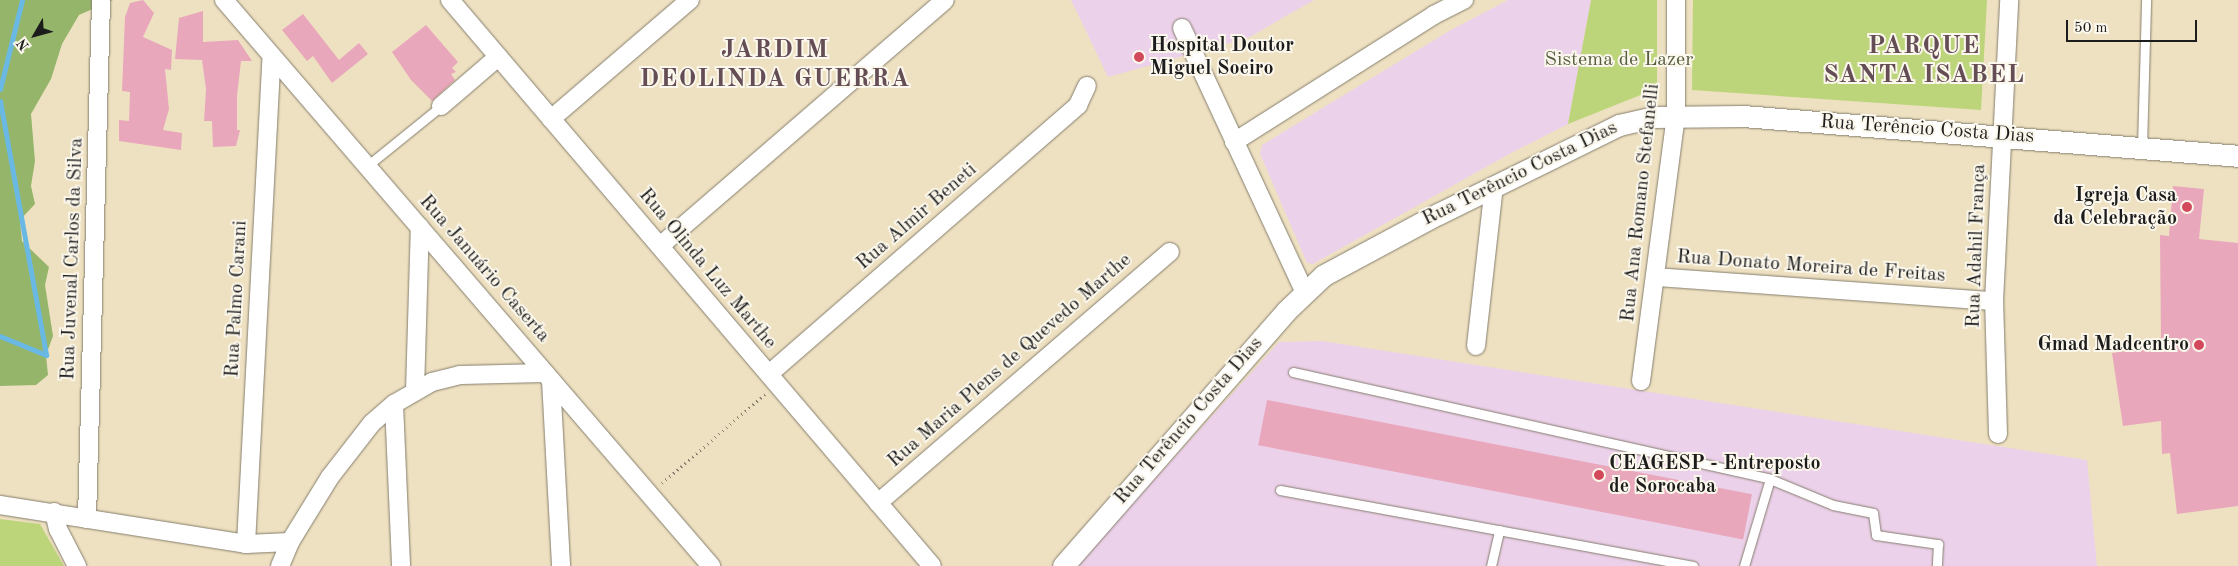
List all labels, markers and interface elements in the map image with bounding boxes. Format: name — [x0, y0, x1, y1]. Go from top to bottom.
north arrow — [10, 10, 60, 60]
scale bar — [2068, 10, 2199, 42]
text: 50 m — [2074, 21, 2108, 36]
district label: PARQUE SANTA ISABEL — [1822, 33, 2026, 92]
place label: Hospital Doutor Miguel Soeiro — [1150, 34, 1294, 81]
text: N — [14, 36, 32, 53]
district label: JARDIM DEOLINDA GUERRA — [638, 37, 912, 96]
park label: Sistema de Lazer — [1545, 48, 1693, 72]
marker: Hospital Doutor Miguel Soeiro — [1132, 50, 1146, 64]
street label: Rua Ana Romano Stefanelli — [1617, 83, 1665, 323]
street label: Rua Terêncio Costa Dias — [1819, 111, 2035, 149]
street label: Rua Terêncio Costa Dias — [1418, 116, 1622, 232]
street label: Rua Juvenal Carlos da Silva — [57, 137, 89, 381]
street label: Rua Almir Beneti — [852, 158, 982, 276]
street label: Rua Adahil França — [1962, 163, 1992, 329]
street label: Rua Olinda Luz Marthe — [633, 184, 781, 354]
place label: Igreja Casa da Celebração — [2053, 184, 2177, 231]
street label: Rua Januário Caserta — [413, 190, 555, 348]
marker: Igreja Casa da Celebração — [2181, 201, 2193, 213]
street label: Rua Palmo Carani — [221, 220, 253, 378]
street label: Rua Donato Moreira de Freitas — [1676, 246, 1946, 288]
street label: Rua Maria Plens de Quevedo Marthe — [883, 249, 1137, 473]
street label: Rua Terêncio Costa Dias — [1110, 332, 1268, 510]
place label: Gmad Madcentro — [2037, 333, 2189, 357]
marker: Gmad Madcentro — [2193, 339, 2205, 351]
place label: CEAGESP - Entreposto de Sorocaba — [1609, 452, 1821, 499]
marker: CEAGESP - Entreposto de Sorocaba — [1593, 469, 1605, 481]

